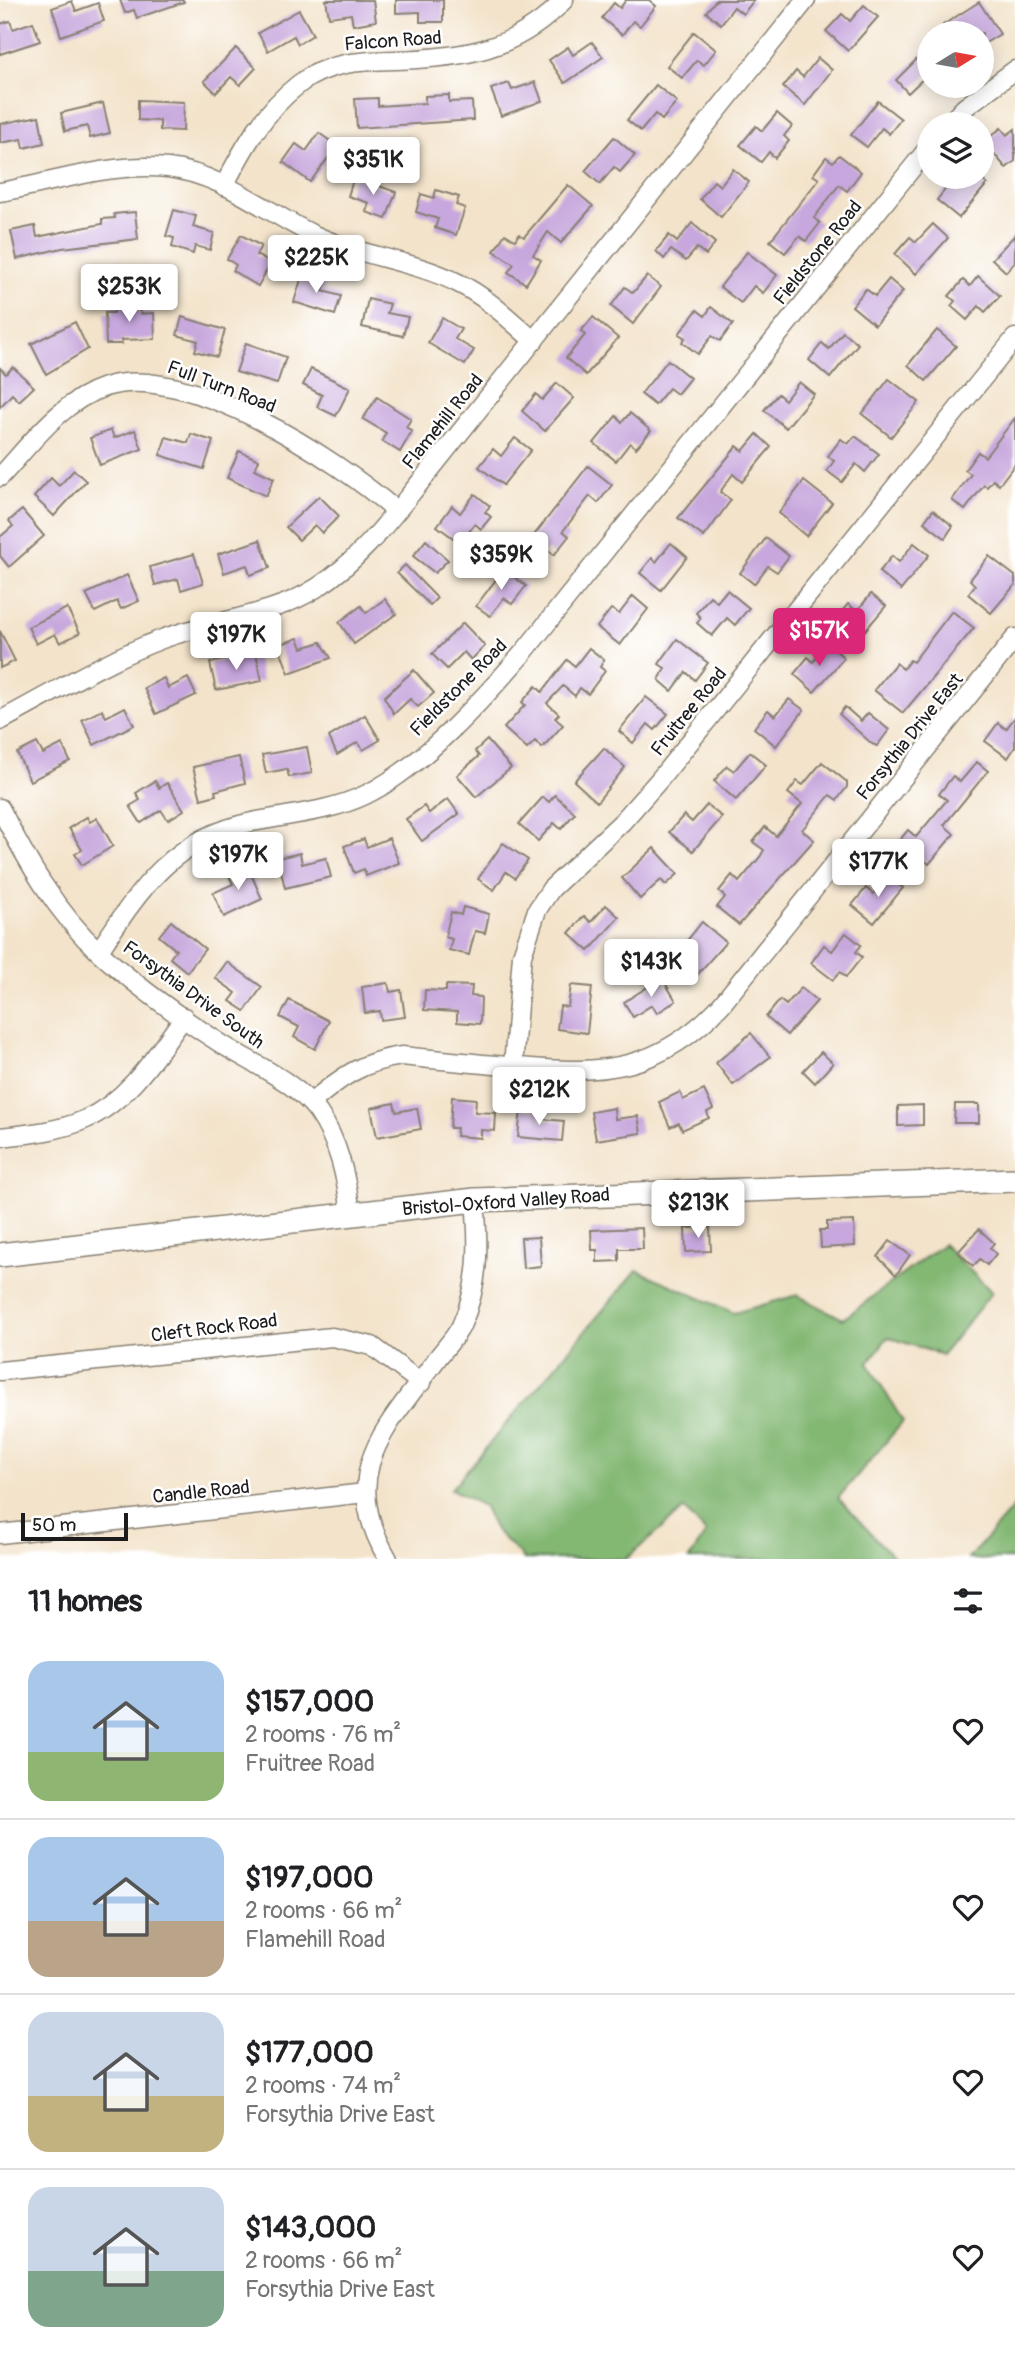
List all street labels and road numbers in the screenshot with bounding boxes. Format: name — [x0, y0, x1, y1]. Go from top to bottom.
street label: Falcon Road — [344, 26, 443, 56]
street label: Fieldstone Road — [768, 195, 867, 310]
street label: Full Turn Road — [164, 355, 279, 419]
street label: Flamehill Road — [397, 369, 489, 474]
street label: Fieldstone Road — [405, 634, 512, 741]
street label: Fruitree Road — [646, 662, 732, 761]
street label: Forsythia Drive East — [851, 668, 969, 805]
street label: Forsythia Drive South — [118, 935, 269, 1054]
street label: Bristol-Oxford Valley Road — [401, 1183, 611, 1221]
street label: Cleft Rock Road — [149, 1308, 279, 1348]
street label: Candle Road — [151, 1475, 251, 1509]

